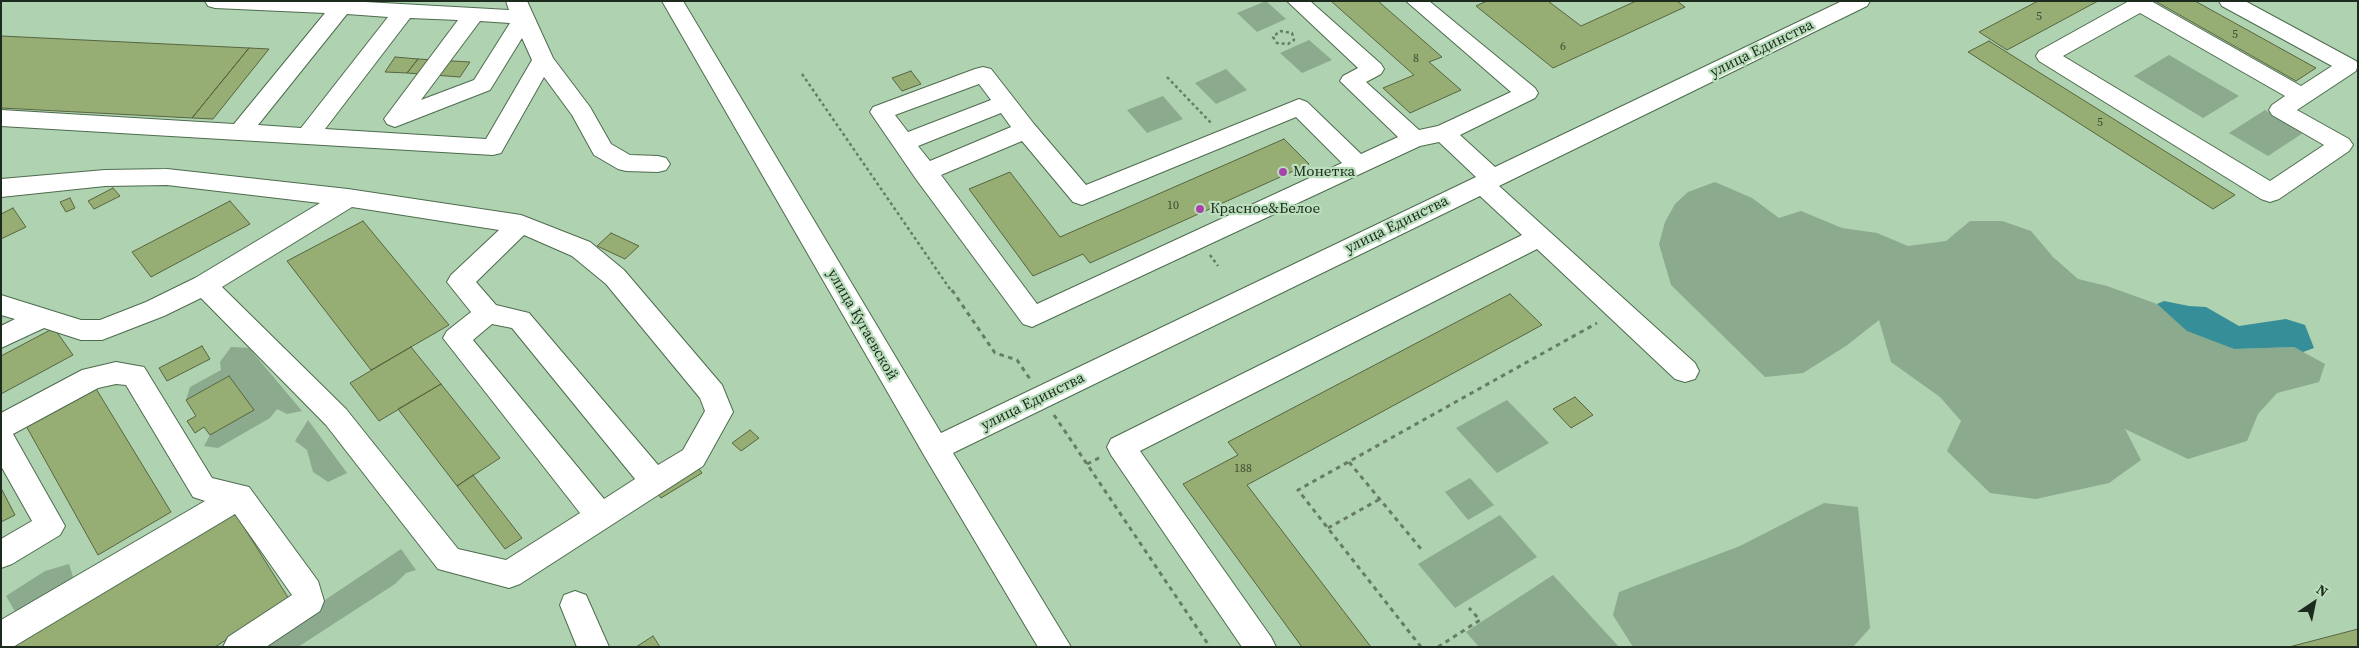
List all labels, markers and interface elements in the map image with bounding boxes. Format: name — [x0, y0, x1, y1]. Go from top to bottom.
house number: 5 — [2036, 10, 2042, 24]
street label: улица Единства — [1707, 16, 1817, 82]
house number: 5 — [2232, 28, 2238, 42]
house number: 6 — [1560, 40, 1566, 54]
house number: 8 — [1413, 52, 1419, 66]
house number: 5 — [2097, 116, 2103, 130]
place label: Монетка — [1293, 163, 1355, 181]
marker: Монетка — [1277, 166, 1289, 178]
street label: улица Единства — [1342, 192, 1452, 258]
house number: 10 — [1167, 199, 1179, 213]
place label: Красное&Белое — [1210, 200, 1320, 218]
marker: Красное&Белое — [1194, 203, 1206, 215]
street label: улица Кугаевской — [823, 266, 901, 384]
street label: улица Единства — [978, 369, 1088, 435]
house number: 188 — [1234, 462, 1252, 476]
north arrow — [2289, 578, 2339, 628]
text: N — [2313, 579, 2332, 602]

